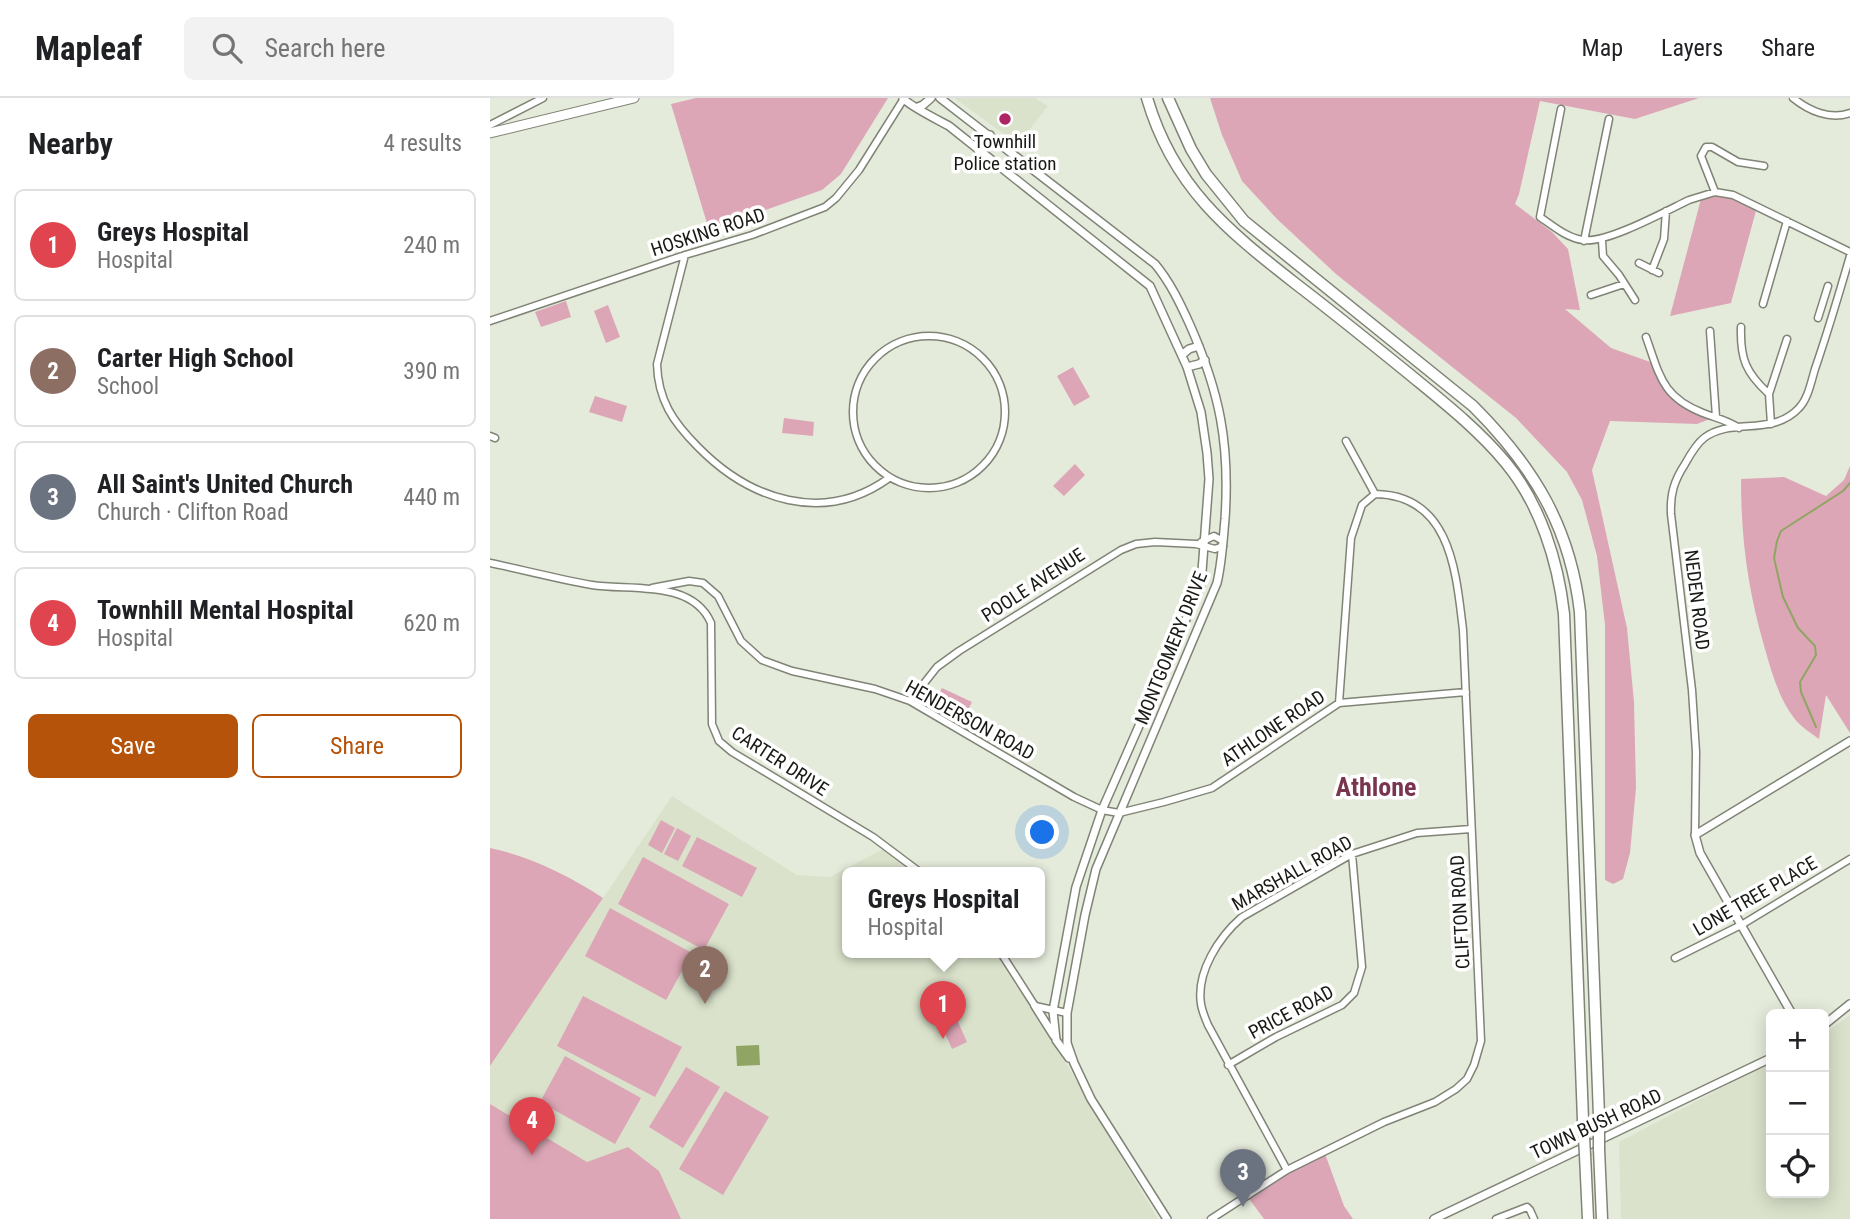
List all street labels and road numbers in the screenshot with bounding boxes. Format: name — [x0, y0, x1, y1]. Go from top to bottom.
street label: HOSKING ROAD — [648, 203, 768, 261]
street label: POOLE AVENUE — [977, 543, 1089, 627]
street label: NEDEN ROAD — [1679, 549, 1715, 651]
street label: MONTGOMERY DRIVE — [1130, 568, 1212, 728]
street label: HENDERSON ROAD — [901, 675, 1039, 765]
street label: ATHLONE ROAD — [1217, 685, 1329, 771]
street label: CARTER DRIVE — [727, 721, 833, 801]
street label: MARSHALL ROAD — [1228, 830, 1356, 916]
street label: LONE TREE PLACE — [1689, 851, 1821, 941]
street label: CLIFTON ROAD — [1446, 854, 1474, 970]
street label: PRICE ROAD — [1245, 980, 1337, 1044]
street label: TOWN BUSH ROAD — [1527, 1084, 1665, 1164]

